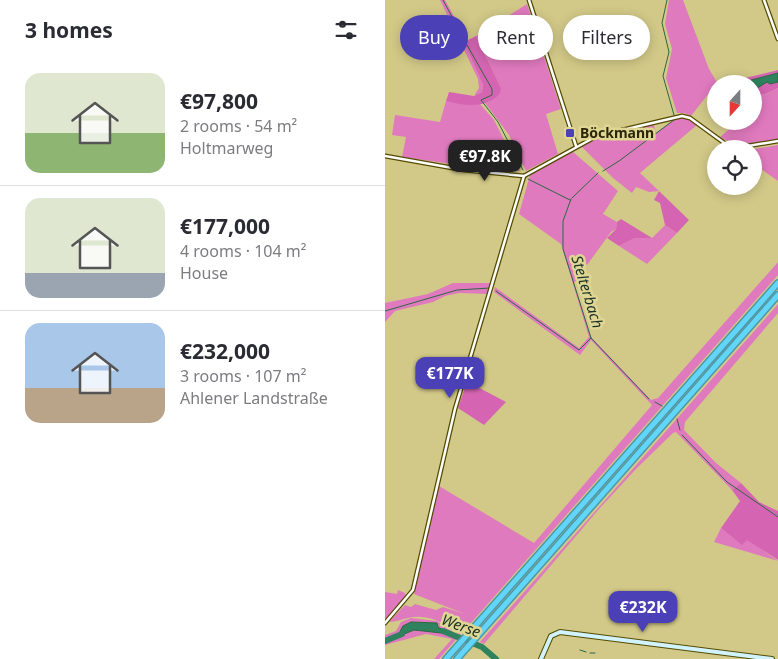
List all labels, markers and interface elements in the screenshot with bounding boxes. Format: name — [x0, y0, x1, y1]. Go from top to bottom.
chip: Buy — [400, 15, 468, 60]
chip: Rent — [478, 15, 553, 60]
chip: Filters — [563, 15, 650, 60]
text: 3 homes — [25, 16, 113, 44]
icon: filters — [332, 16, 360, 44]
north arrow — [707, 75, 763, 130]
map controls — [707, 75, 762, 195]
text: €97,800 — [180, 87, 258, 115]
icon: home — [65, 93, 125, 153]
text: 2 rooms · 54 m² — [180, 115, 297, 137]
place label: Böckmann — [580, 123, 654, 142]
marker: Böckmann — [564, 127, 576, 139]
text: Holtmarweg — [180, 137, 273, 159]
pin: €97.8K — [444, 140, 526, 182]
button: locate — [707, 140, 762, 195]
text: €97.8K — [459, 145, 511, 167]
text: €177,000 — [180, 212, 270, 240]
icon: home — [65, 218, 125, 278]
text: 4 rooms · 104 m² — [180, 240, 306, 262]
water label: Stelterbach — [567, 253, 608, 331]
text: House — [180, 262, 228, 284]
text: €232,000 — [180, 337, 270, 365]
icon: home — [65, 343, 125, 403]
pin: €177K — [415, 356, 485, 399]
text: €177K — [426, 362, 474, 384]
text: 3 rooms · 107 m² — [180, 365, 306, 387]
text: Ahlener Landstraße — [180, 387, 328, 409]
pin: €232K — [608, 590, 678, 633]
text: €232K — [619, 596, 667, 618]
water label: Werse — [439, 609, 484, 641]

